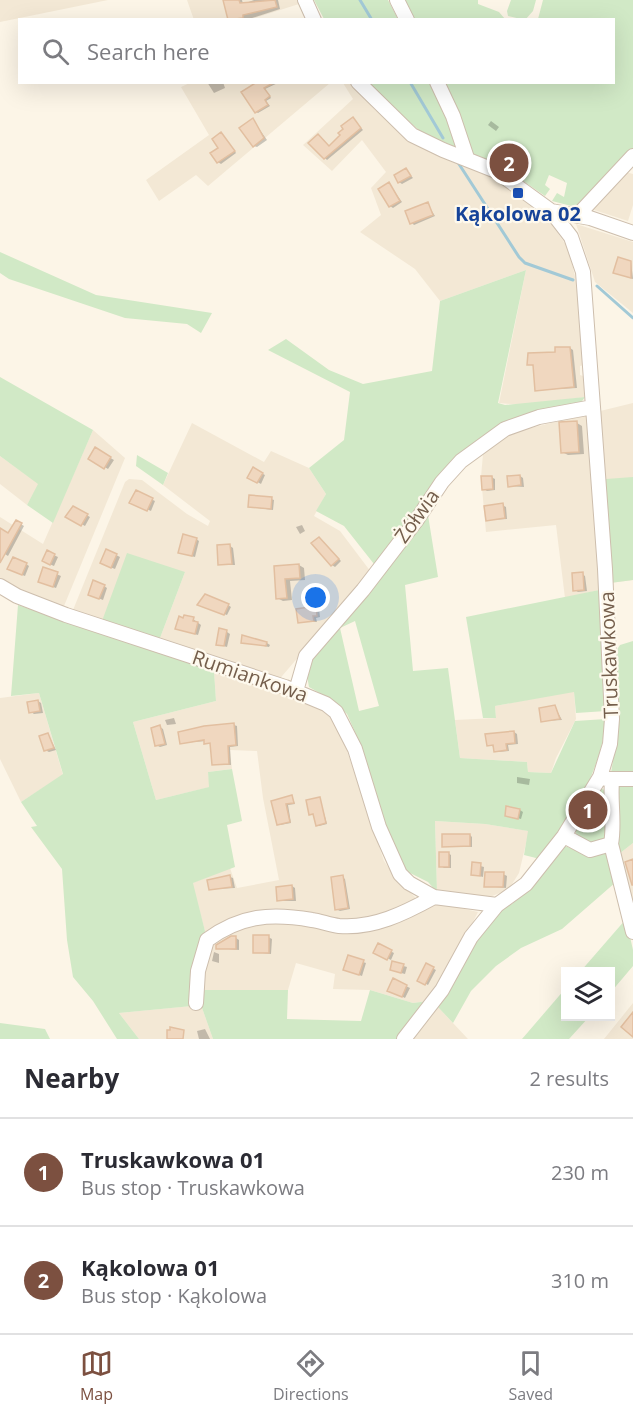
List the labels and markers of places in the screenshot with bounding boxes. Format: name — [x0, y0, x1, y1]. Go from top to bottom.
pin: 2 — [490, 140, 528, 186]
marker: Kąkolowa 02 — [511, 186, 525, 200]
place label: Kąkolowa 02 — [455, 200, 581, 227]
pin: 1 — [568, 788, 608, 832]

